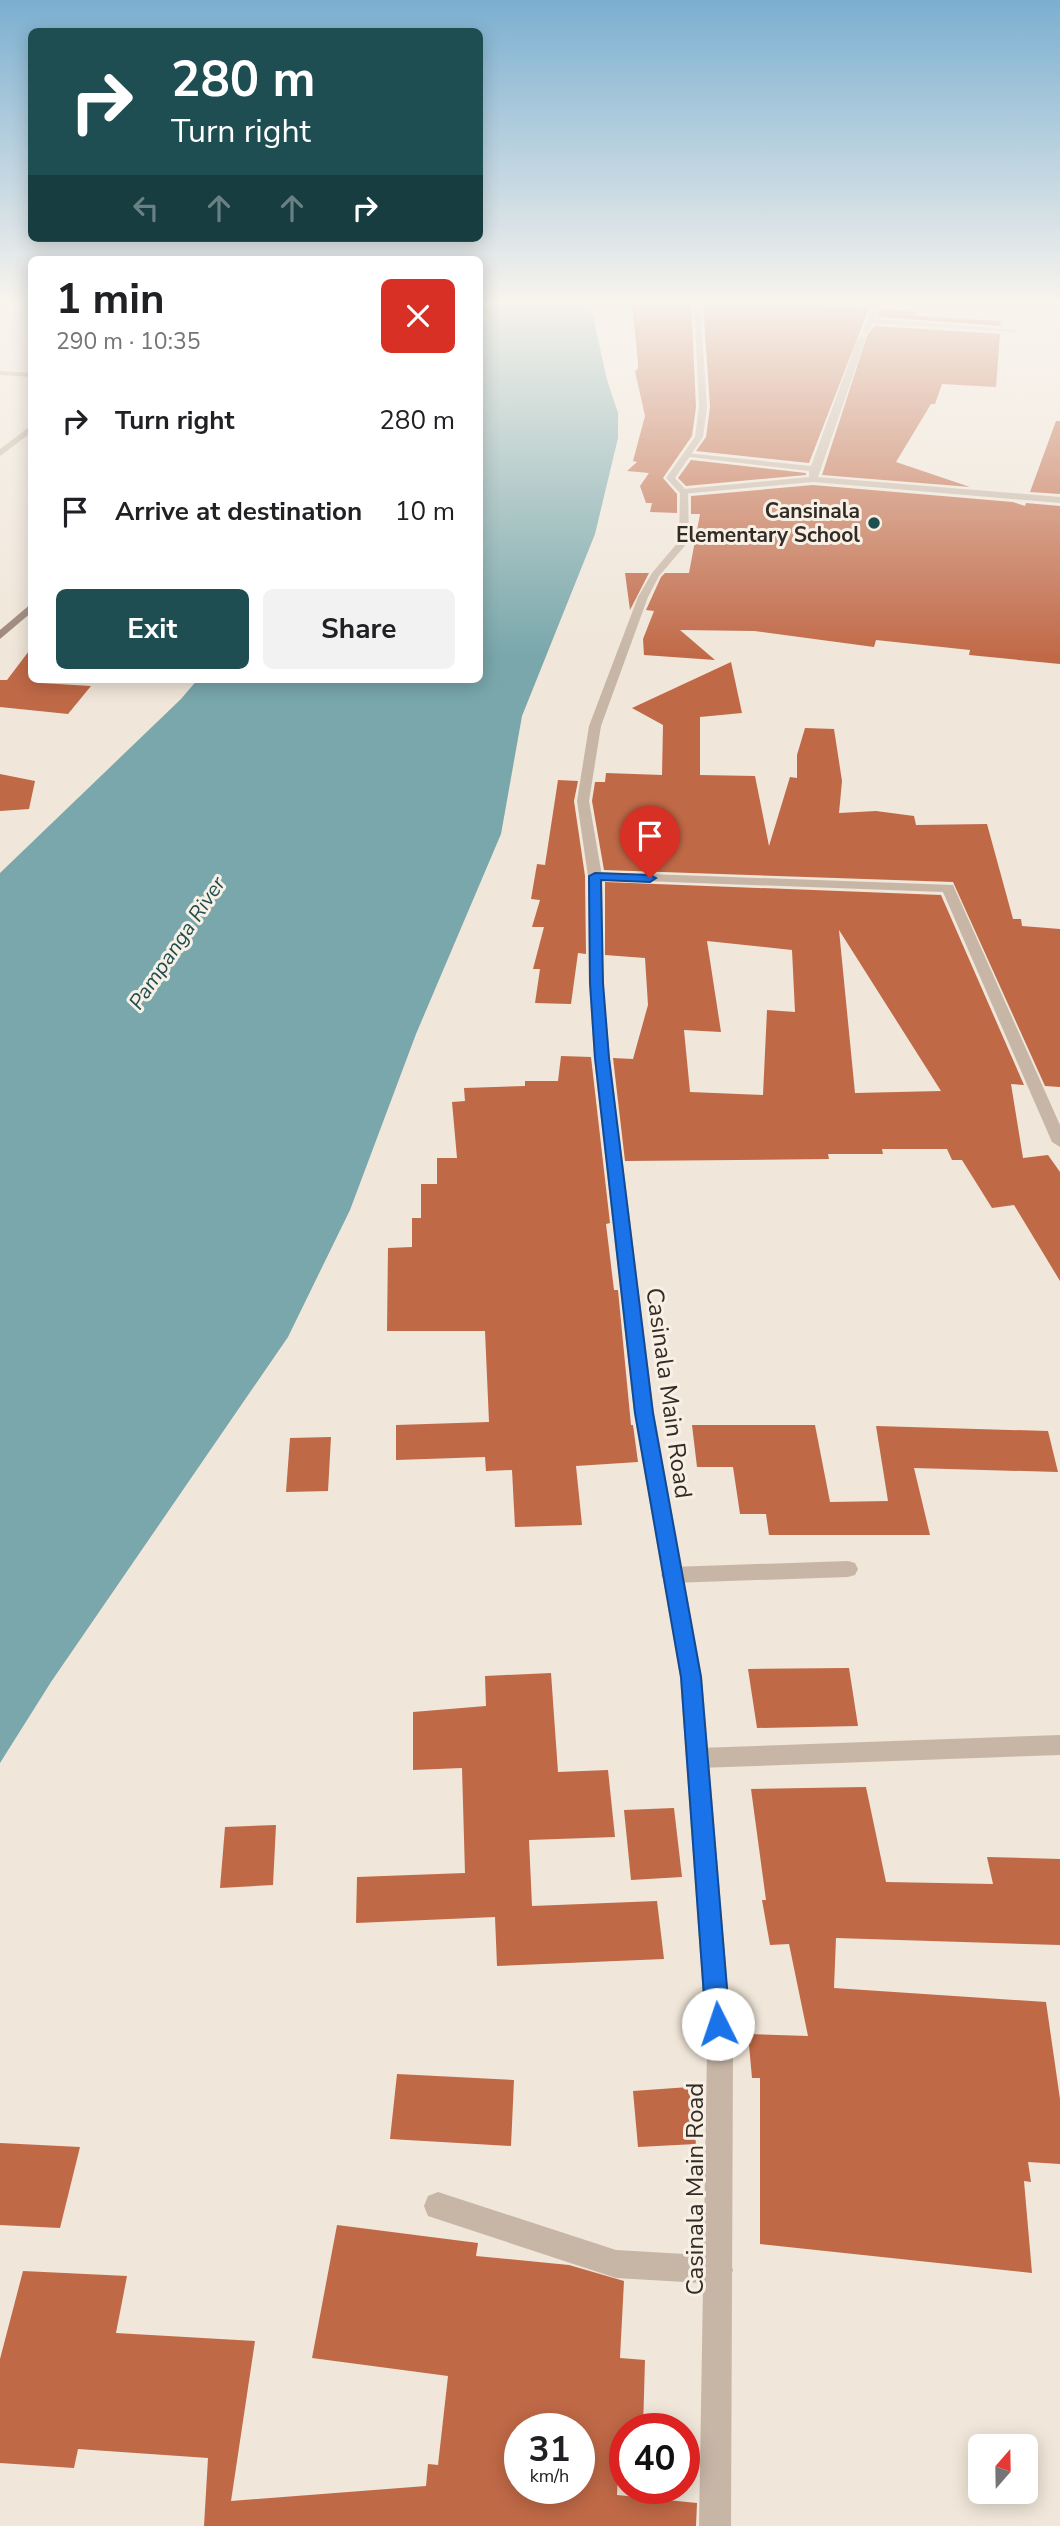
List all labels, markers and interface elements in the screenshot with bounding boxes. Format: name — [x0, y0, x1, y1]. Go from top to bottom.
text: 280 m — [171, 46, 315, 113]
icon: right — [56, 56, 147, 147]
text: Turn right — [171, 110, 311, 153]
icon: left — [127, 189, 165, 227]
icon: ahead — [200, 189, 238, 227]
icon: ahead — [273, 189, 311, 227]
icon: right — [346, 189, 384, 227]
text: 1 min — [56, 271, 165, 328]
button: close — [381, 279, 455, 353]
text: 290 m · 10:35 — [56, 326, 201, 357]
icon: right — [56, 402, 94, 440]
text: Turn right — [115, 403, 234, 438]
text: 280 m — [379, 403, 455, 438]
icon: arrive — [56, 493, 94, 531]
text: Arrive at destination — [115, 494, 362, 529]
text: 10 m — [395, 494, 455, 529]
place label: Cansinala Elementary School — [676, 497, 860, 549]
marker: Cansinala Elementary School — [866, 515, 882, 531]
button: Exit — [56, 589, 249, 669]
button: Share — [263, 589, 455, 669]
pin — [620, 806, 680, 878]
icon: arrive — [631, 817, 669, 855]
water label: Pampanga River — [122, 871, 232, 1015]
street label: Casinala Main Road — [638, 1286, 700, 1500]
position arrow — [681, 1987, 755, 2061]
street label: Casinala Main Road — [679, 2083, 711, 2295]
speed limit sign: 40 — [609, 2413, 700, 2504]
text: 31 — [528, 2426, 571, 2473]
north arrow — [968, 2434, 1038, 2504]
map controls — [968, 2434, 1038, 2504]
text: km/h — [530, 2464, 569, 2488]

